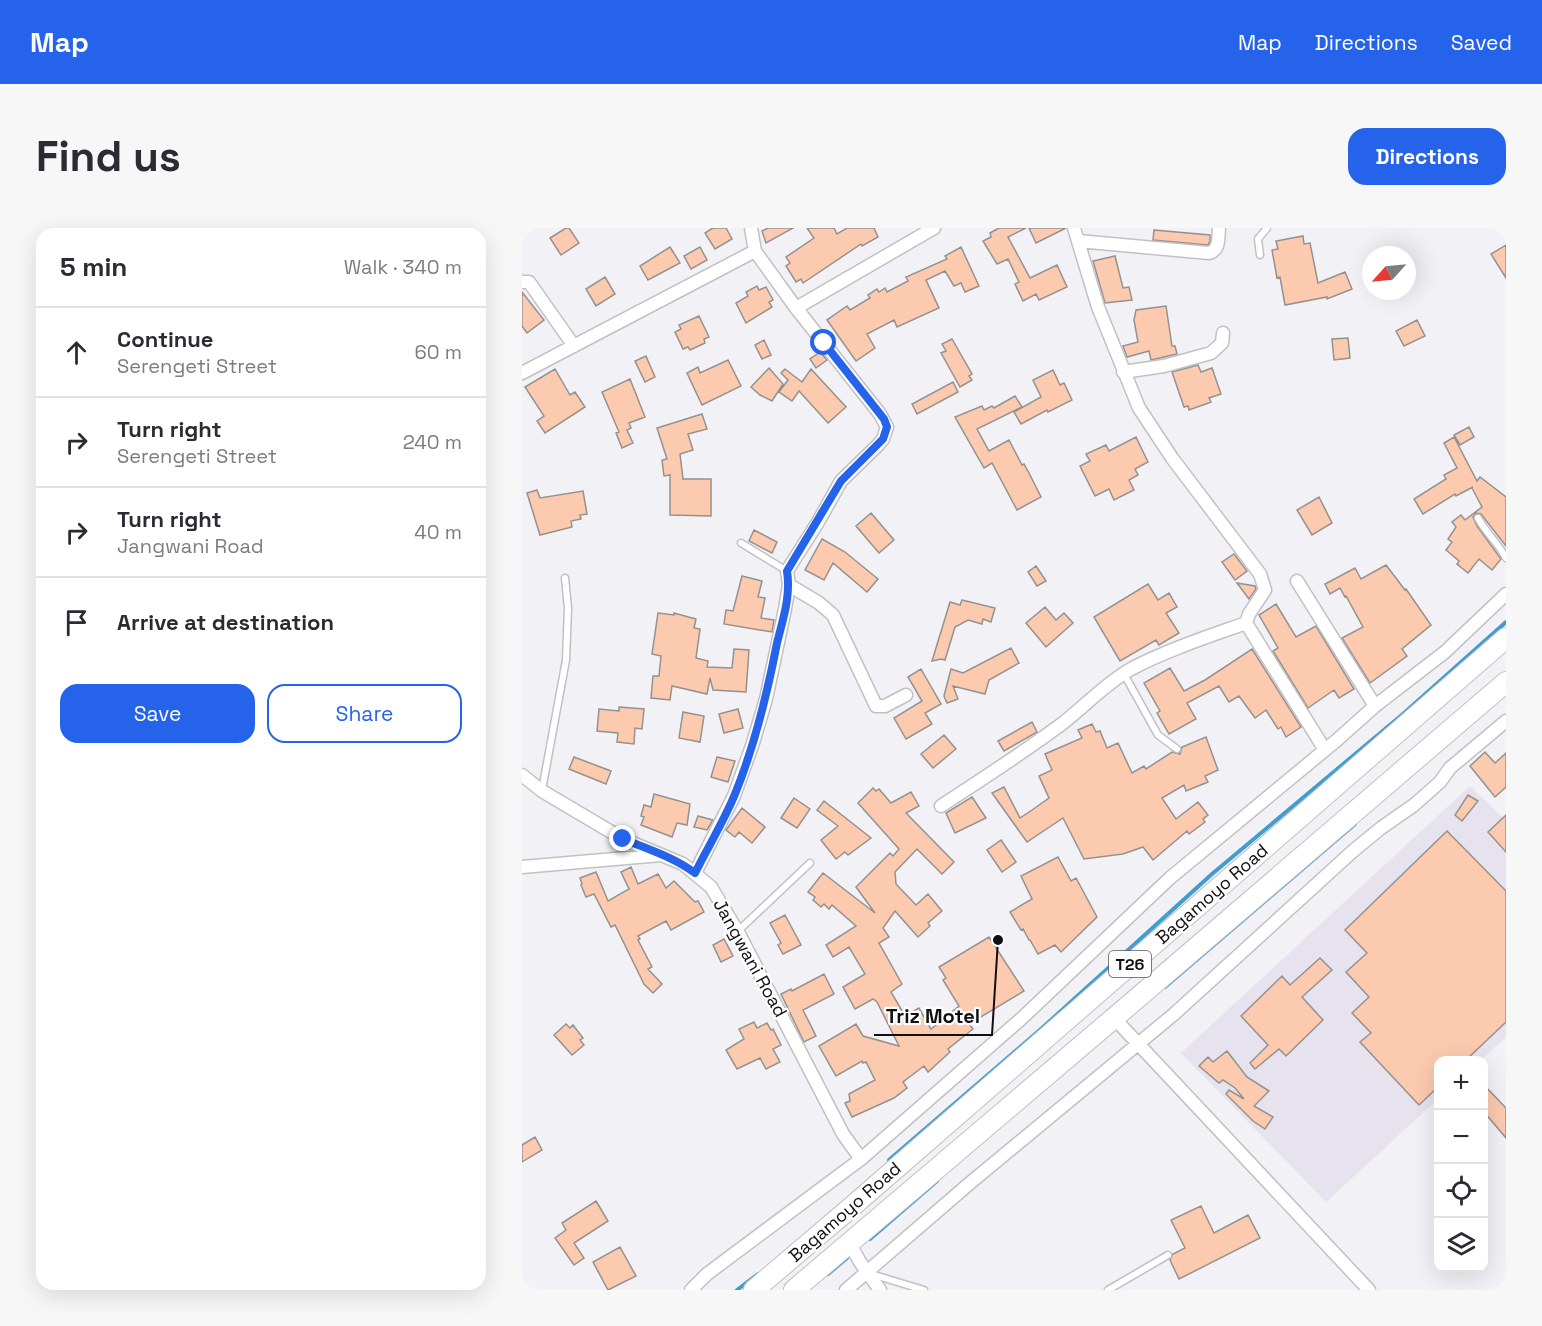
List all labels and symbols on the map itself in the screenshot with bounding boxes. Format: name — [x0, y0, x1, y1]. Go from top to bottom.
north arrow — [1362, 246, 1416, 300]
route start — [810, 329, 836, 355]
route end — [609, 825, 635, 851]
street label: Bagamoyo Road — [1151, 839, 1273, 949]
street label: Jangwani Road — [708, 894, 793, 1021]
road number: T26 — [1109, 951, 1151, 977]
callout: Triz Motel — [874, 997, 992, 1035]
text: Triz Motel — [886, 1003, 980, 1029]
street label: Bagamoyo Road — [784, 1157, 906, 1267]

